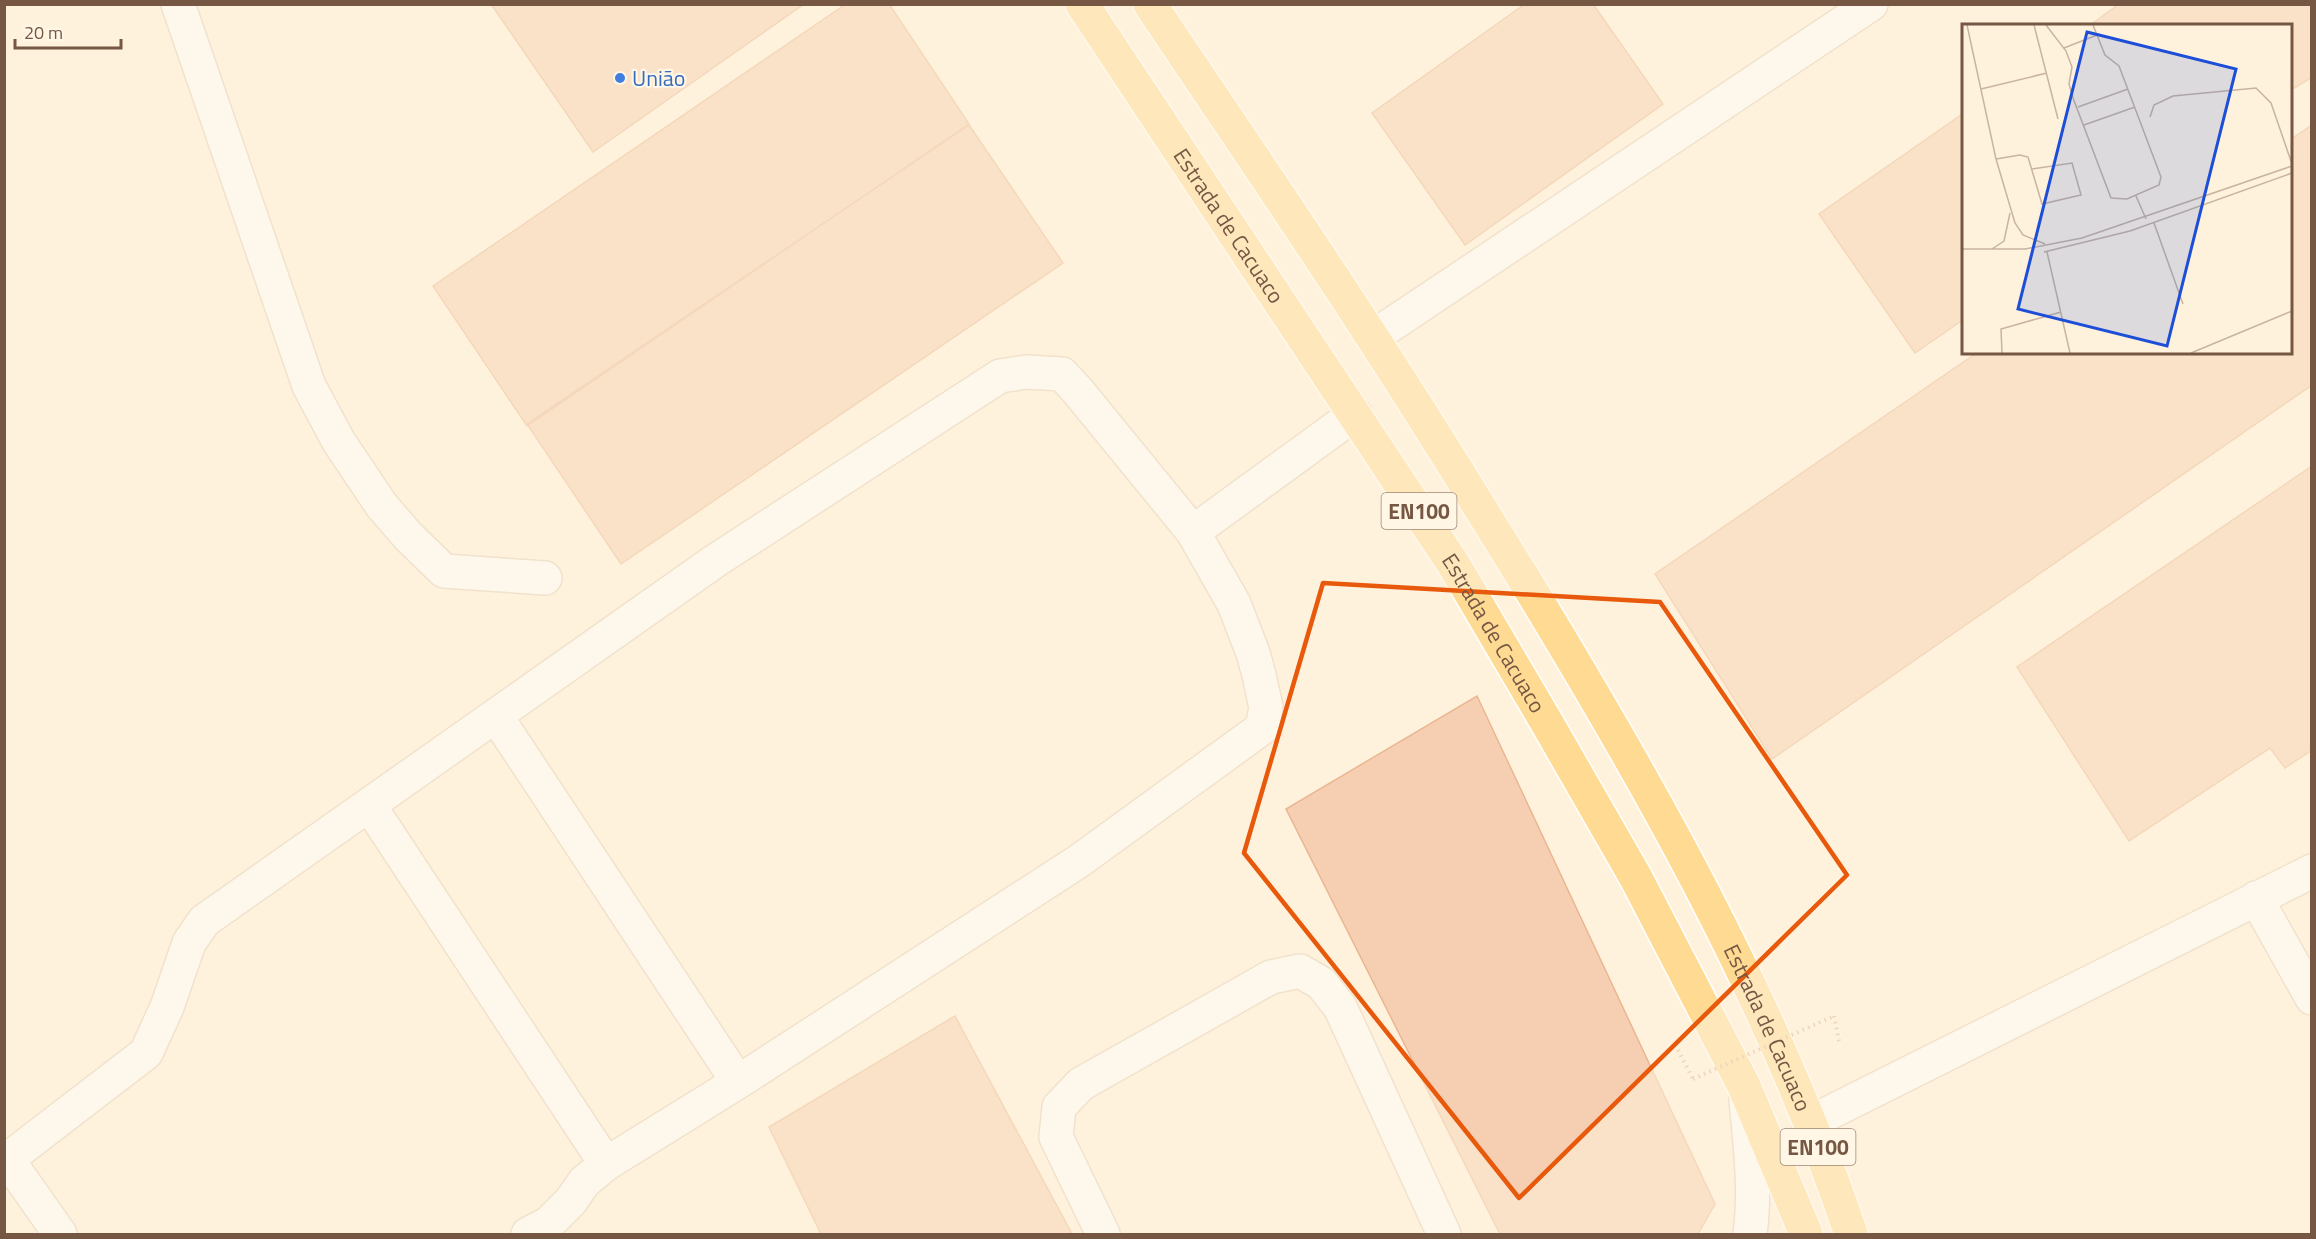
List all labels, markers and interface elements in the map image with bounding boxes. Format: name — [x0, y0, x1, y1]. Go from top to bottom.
scale bar — [15, 12, 122, 50]
text: 20 m — [24, 19, 63, 46]
inset map — [1962, 24, 2292, 354]
place label: União — [632, 61, 685, 95]
marker: União — [613, 71, 627, 85]
street label: Estrada de Cacuaco — [1165, 141, 1293, 310]
road number: EN100 — [1382, 493, 1456, 529]
street label: Estrada de Cacuaco — [1434, 546, 1554, 719]
street label: Estrada de Cacuaco — [1715, 938, 1820, 1116]
road number: EN100 — [1780, 1129, 1856, 1165]

